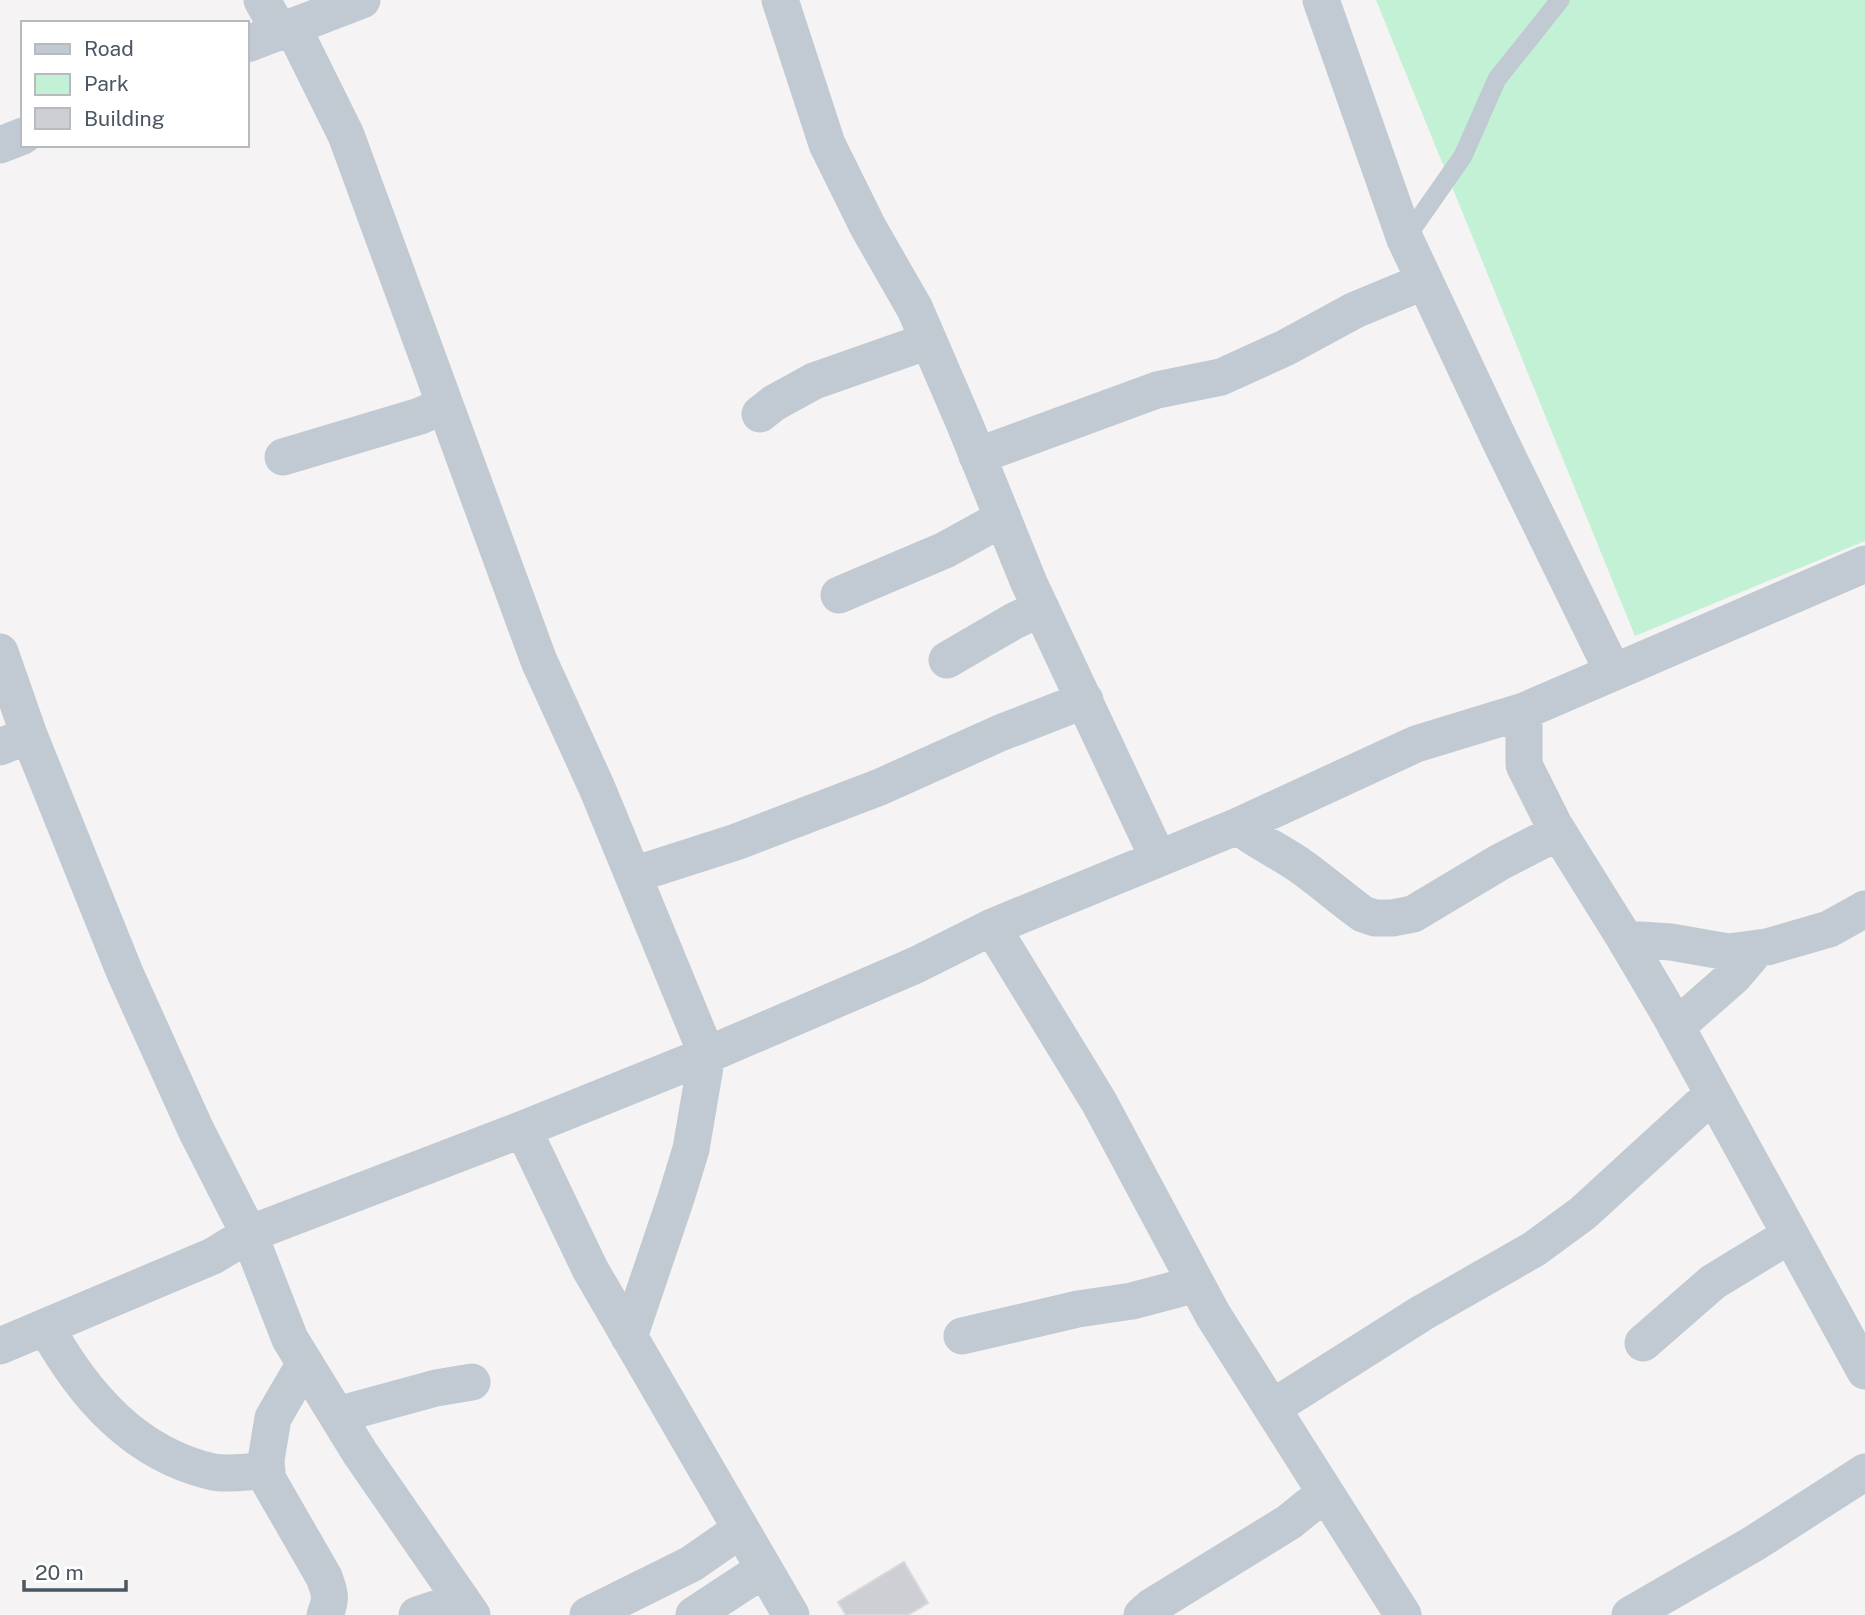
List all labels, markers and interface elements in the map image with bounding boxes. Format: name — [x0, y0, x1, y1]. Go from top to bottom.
legend — [21, 21, 248, 147]
text: Road — [84, 36, 134, 61]
text: Park — [84, 71, 129, 96]
text: Building — [84, 106, 165, 131]
scale bar — [24, 1548, 126, 1592]
text: 20 m — [35, 1560, 84, 1585]

